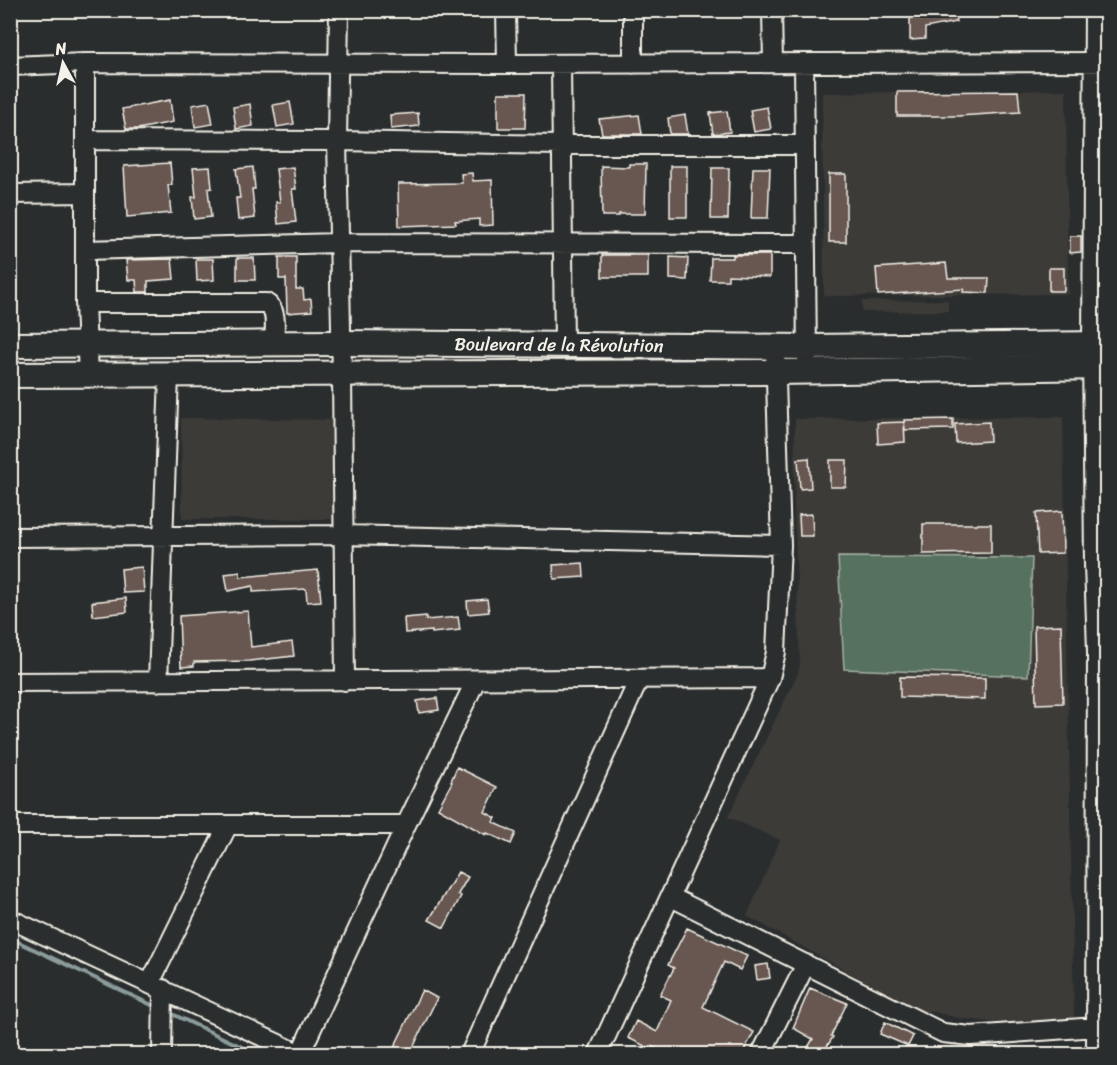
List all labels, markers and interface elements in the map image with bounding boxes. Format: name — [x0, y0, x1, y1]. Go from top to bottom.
north arrow — [33, 33, 93, 93]
text: N — [52, 33, 69, 64]
street label: Boulevard de la Révolution — [454, 328, 664, 362]

